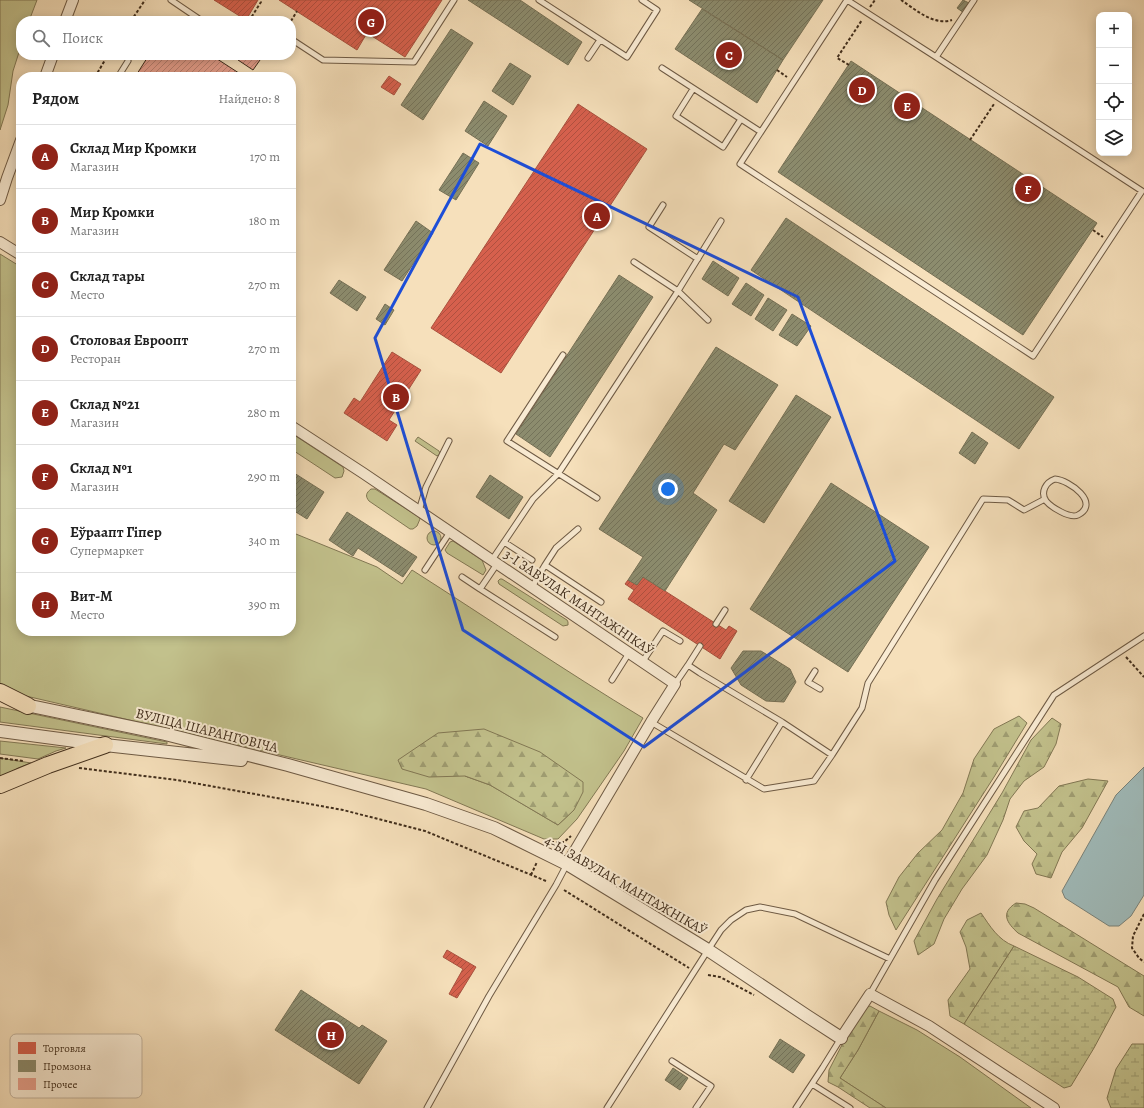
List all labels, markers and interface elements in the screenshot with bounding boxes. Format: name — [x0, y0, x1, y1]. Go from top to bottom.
pin: G — [358, 7, 384, 37]
map controls — [1096, 12, 1132, 156]
button: + — [1096, 12, 1132, 48]
search box — [16, 16, 296, 60]
icon: search — [30, 27, 52, 49]
text: Поиск — [62, 28, 103, 48]
pin: C — [716, 40, 742, 70]
button: − — [1096, 48, 1132, 84]
pin: D — [849, 75, 875, 105]
button: locate — [1096, 84, 1132, 120]
text: Рядом — [32, 87, 79, 110]
text: Найдено: 8 — [218, 90, 280, 107]
pin: E — [894, 91, 920, 121]
button: layers — [1096, 120, 1132, 156]
text: Склад Мир Кромки — [70, 138, 197, 158]
text: A — [41, 148, 49, 165]
text: 170 m — [250, 148, 280, 165]
text: Магазин — [70, 158, 119, 175]
pin: F — [1015, 174, 1041, 204]
pin: A — [584, 201, 610, 231]
text: Мир Кромки — [70, 202, 154, 222]
text: B — [41, 212, 49, 229]
text: 180 m — [249, 212, 280, 229]
text: Магазин — [70, 222, 119, 239]
text: Склад тары — [70, 266, 145, 286]
text: C — [41, 276, 49, 293]
text: 270 m — [248, 276, 280, 293]
text: Место — [70, 286, 105, 303]
text: Столовая Евроопт — [70, 330, 188, 350]
text: D — [40, 340, 50, 357]
text: 270 m — [248, 340, 280, 357]
text: Ресторан — [70, 350, 121, 367]
pin: B — [383, 382, 409, 412]
text: Склад №21 — [70, 394, 140, 414]
text: E — [41, 404, 49, 421]
text: 280 m — [247, 404, 280, 421]
text: Магазин — [70, 414, 119, 431]
text: Склад №1 — [70, 458, 132, 478]
text: F — [42, 468, 48, 485]
text: 290 m — [248, 468, 280, 485]
text: Магазин — [70, 478, 119, 495]
your location — [658, 479, 678, 499]
text: Еўраапт Гіпер — [70, 522, 162, 542]
text: G — [41, 532, 49, 549]
text: 340 m — [248, 532, 280, 549]
text: Супермаркет — [70, 542, 144, 559]
street label: 3-І ЗАВУЛАК МАНТАЖНІКАЎ — [500, 545, 658, 660]
text: Вит-М — [70, 586, 113, 606]
text: H — [40, 596, 50, 613]
text: 390 m — [248, 596, 280, 613]
text: Место — [70, 606, 105, 623]
street label: ВУЛІЦА ШАРАНГОВІЧА — [134, 704, 281, 758]
street label: 4-Ы ЗАВУЛАК МАНТАЖНІКАЎ — [541, 831, 710, 940]
pin: H — [318, 1020, 344, 1050]
legend — [10, 1034, 142, 1098]
text: Торговля — [43, 1041, 86, 1056]
text: Промзона — [43, 1059, 92, 1074]
text: Прочее — [43, 1077, 77, 1092]

